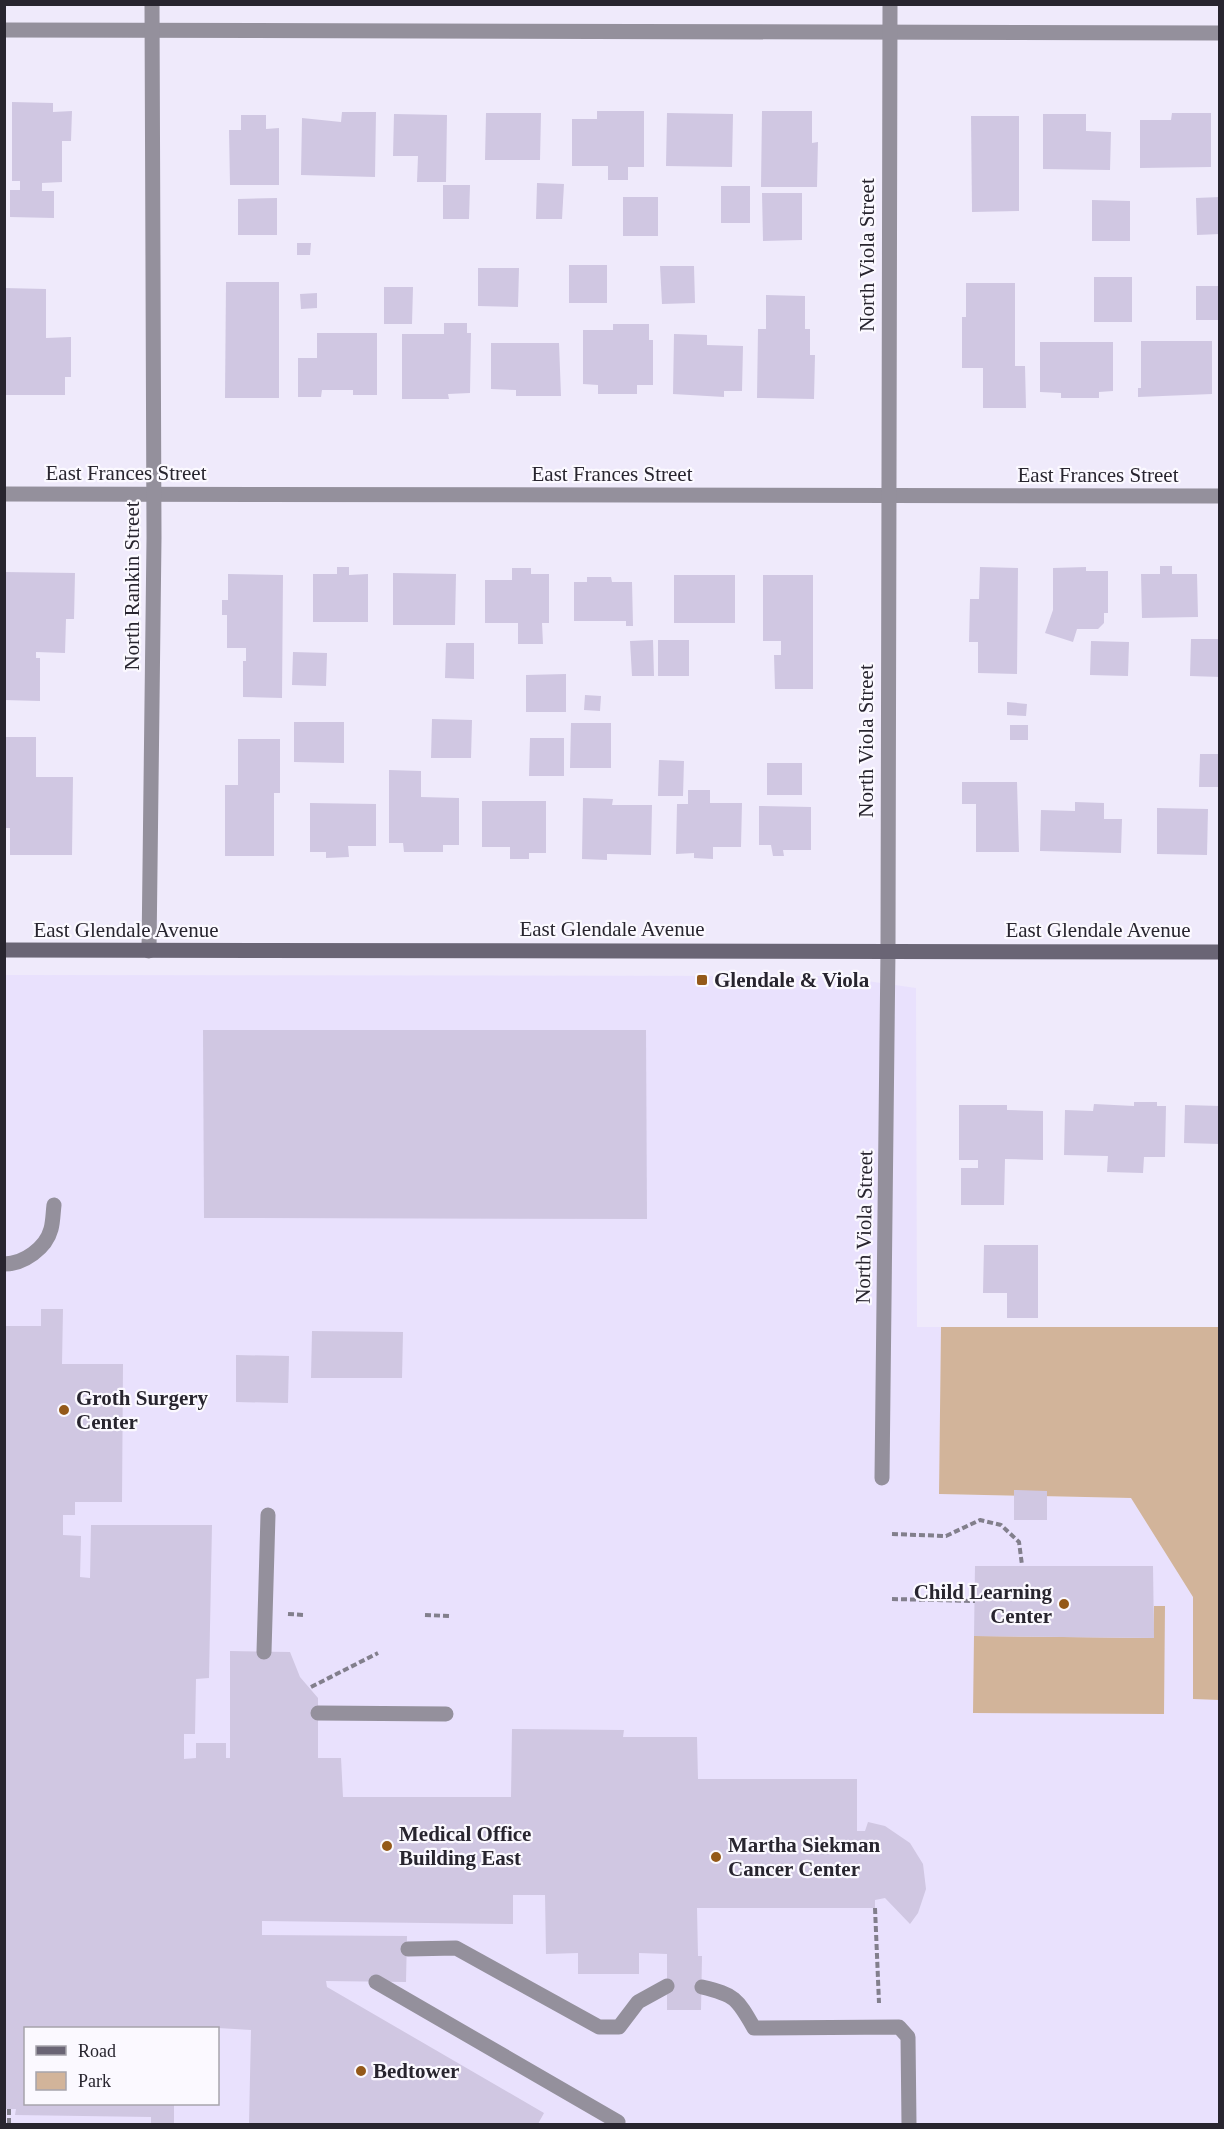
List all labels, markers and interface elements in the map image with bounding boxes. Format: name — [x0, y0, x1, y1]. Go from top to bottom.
street label: North Viola Street — [855, 178, 879, 332]
street label: East Frances Street — [46, 461, 207, 485]
street label: East Frances Street — [532, 462, 693, 486]
street label: East Frances Street — [1018, 463, 1179, 487]
street label: North Rankin Street — [120, 501, 144, 671]
street label: North Viola Street — [854, 664, 878, 818]
street label: East Glendale Avenue — [519, 917, 705, 941]
street label: East Glendale Avenue — [33, 918, 219, 942]
street label: East Glendale Avenue — [1005, 918, 1191, 942]
place label: Glendale & Viola — [714, 968, 870, 992]
marker: Glendale & Viola — [695, 973, 709, 987]
street label: North Viola Street — [851, 1150, 877, 1304]
place label: Groth Surgery Center — [76, 1386, 209, 1434]
marker: Groth Surgery Center — [57, 1403, 71, 1417]
place label: Child Learning Center — [914, 1580, 1052, 1628]
marker: Child Learning Center — [1057, 1597, 1071, 1611]
place label: Medical Office Building East — [399, 1822, 531, 1870]
place label: Martha Siekman Cancer Center — [728, 1833, 881, 1881]
marker: Medical Office Building East — [380, 1839, 394, 1853]
marker: Martha Siekman Cancer Center — [709, 1850, 723, 1864]
legend — [24, 2027, 219, 2105]
text: Road — [78, 2041, 116, 2061]
place label: Bedtower — [373, 2059, 459, 2083]
marker: Bedtower — [354, 2064, 368, 2078]
text: Park — [78, 2071, 111, 2091]

